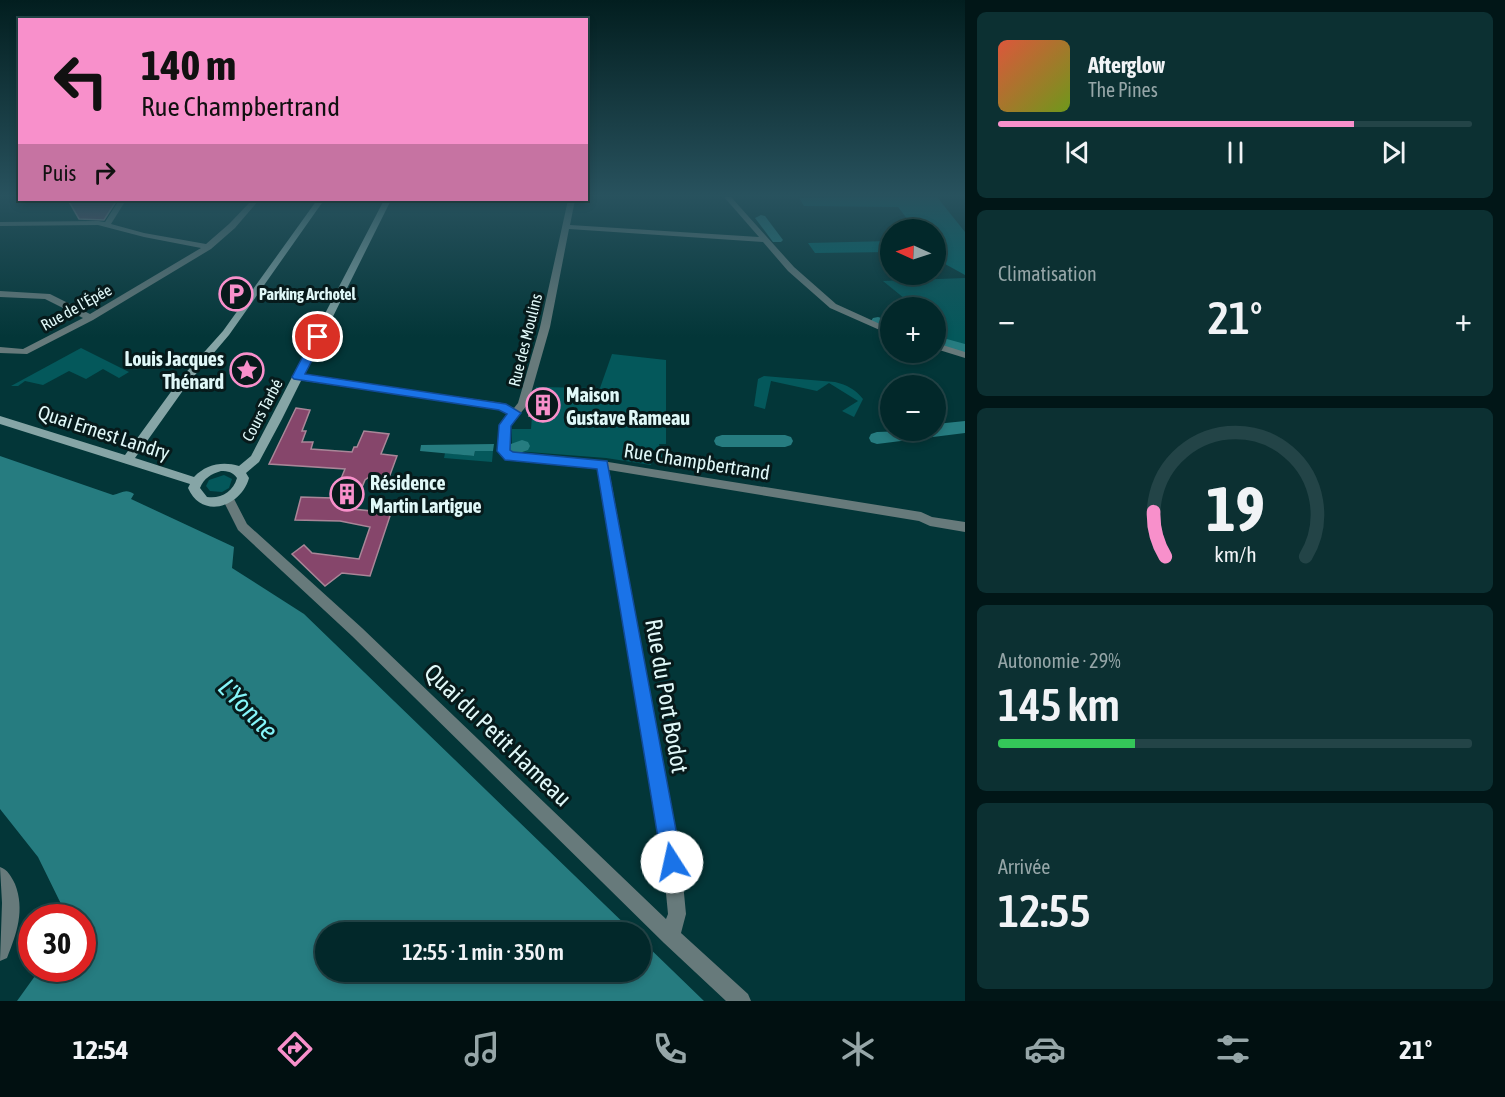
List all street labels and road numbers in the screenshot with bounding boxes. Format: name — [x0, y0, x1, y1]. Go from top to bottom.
street label: Rue de l'Épée — [38, 280, 115, 335]
street label: Rue des Moulins — [505, 291, 545, 388]
street label: Cours Tarbé — [238, 376, 286, 444]
street label: Quai Ernest Landry — [35, 400, 173, 464]
street label: Rue Champbertrand — [622, 438, 772, 484]
street label: Rue du Port Bodot — [640, 617, 694, 775]
street label: Quai du Petit Hameau — [419, 658, 577, 812]

